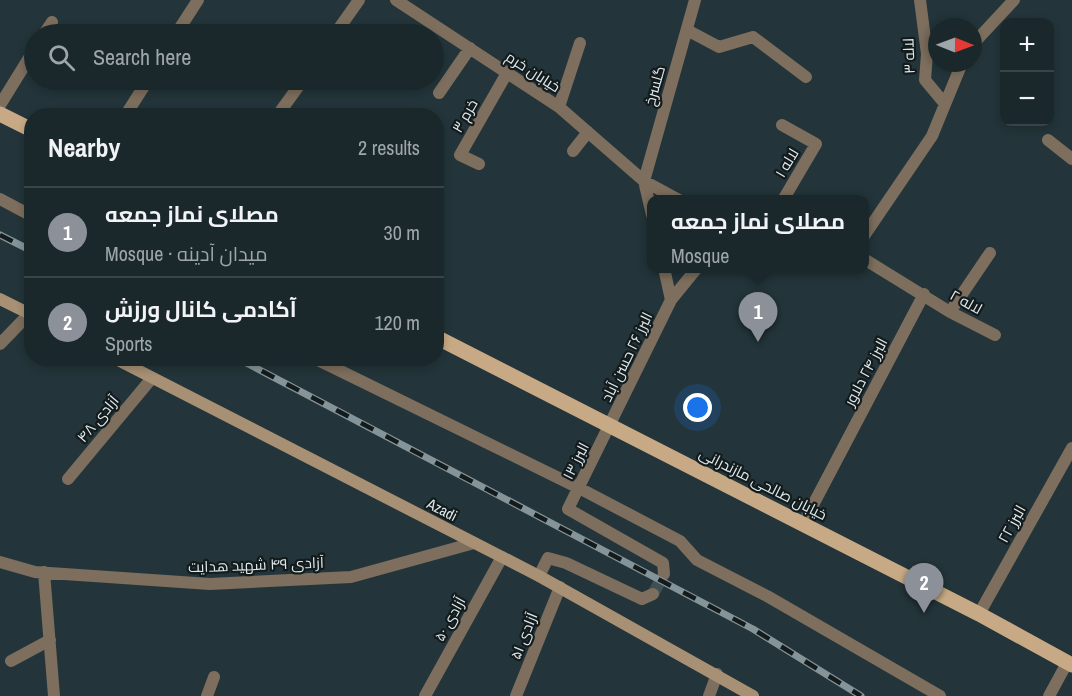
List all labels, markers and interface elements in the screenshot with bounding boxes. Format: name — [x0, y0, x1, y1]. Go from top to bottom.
north arrow — [928, 18, 982, 72]
map controls — [1000, 18, 1054, 126]
button: + — [1000, 18, 1054, 72]
search box — [24, 24, 444, 90]
street label: لاله ۳ — [897, 38, 920, 74]
icon: search — [45, 41, 78, 74]
text: Search here — [93, 42, 191, 72]
street label: خیابان خرم — [502, 46, 565, 97]
street label: گلسرخ — [639, 63, 671, 109]
button: − — [1000, 72, 1054, 126]
street label: خرم ۳ — [447, 95, 483, 136]
text: Nearby — [48, 130, 120, 165]
text: 2 results — [358, 134, 420, 161]
street label: لاله ۱ — [770, 144, 803, 181]
popup — [647, 195, 869, 273]
text: مصلای نماز جمعه — [105, 199, 279, 229]
text: مصلای نماز جمعه — [671, 206, 845, 236]
text: 1 — [63, 219, 72, 246]
text: 30 m — [384, 219, 420, 246]
text: Mosque · میدان آدینه — [105, 240, 268, 267]
text: Mosque — [671, 242, 729, 269]
street label: لاله ۲ — [946, 284, 986, 319]
pin: 1 — [738, 292, 777, 342]
text: آکادمی کانال ورزش — [105, 294, 297, 324]
street label: البرز ۲۶ حسن آباد — [596, 308, 657, 405]
text: 2 — [63, 309, 72, 336]
text: 120 m — [374, 309, 420, 336]
text: Sports — [105, 330, 152, 357]
street label: البرز ۲۴ دلاور — [838, 334, 892, 411]
street label: آزادی ۴۸ — [72, 391, 123, 447]
your location — [683, 393, 712, 422]
street label: البرز ۱۳ — [557, 439, 594, 483]
street label: خیابان صالحی مازندرانی — [696, 442, 831, 525]
street label: Azadi — [423, 493, 461, 526]
street label: البرز ۲۲ — [993, 501, 1031, 546]
street label: آزادی ۴۹ شهید هدایت — [188, 552, 324, 577]
pin: 2 — [904, 564, 944, 613]
street label: آزادی ۵۰ — [429, 593, 470, 645]
street label: آزادی ۵۱ — [505, 609, 542, 662]

